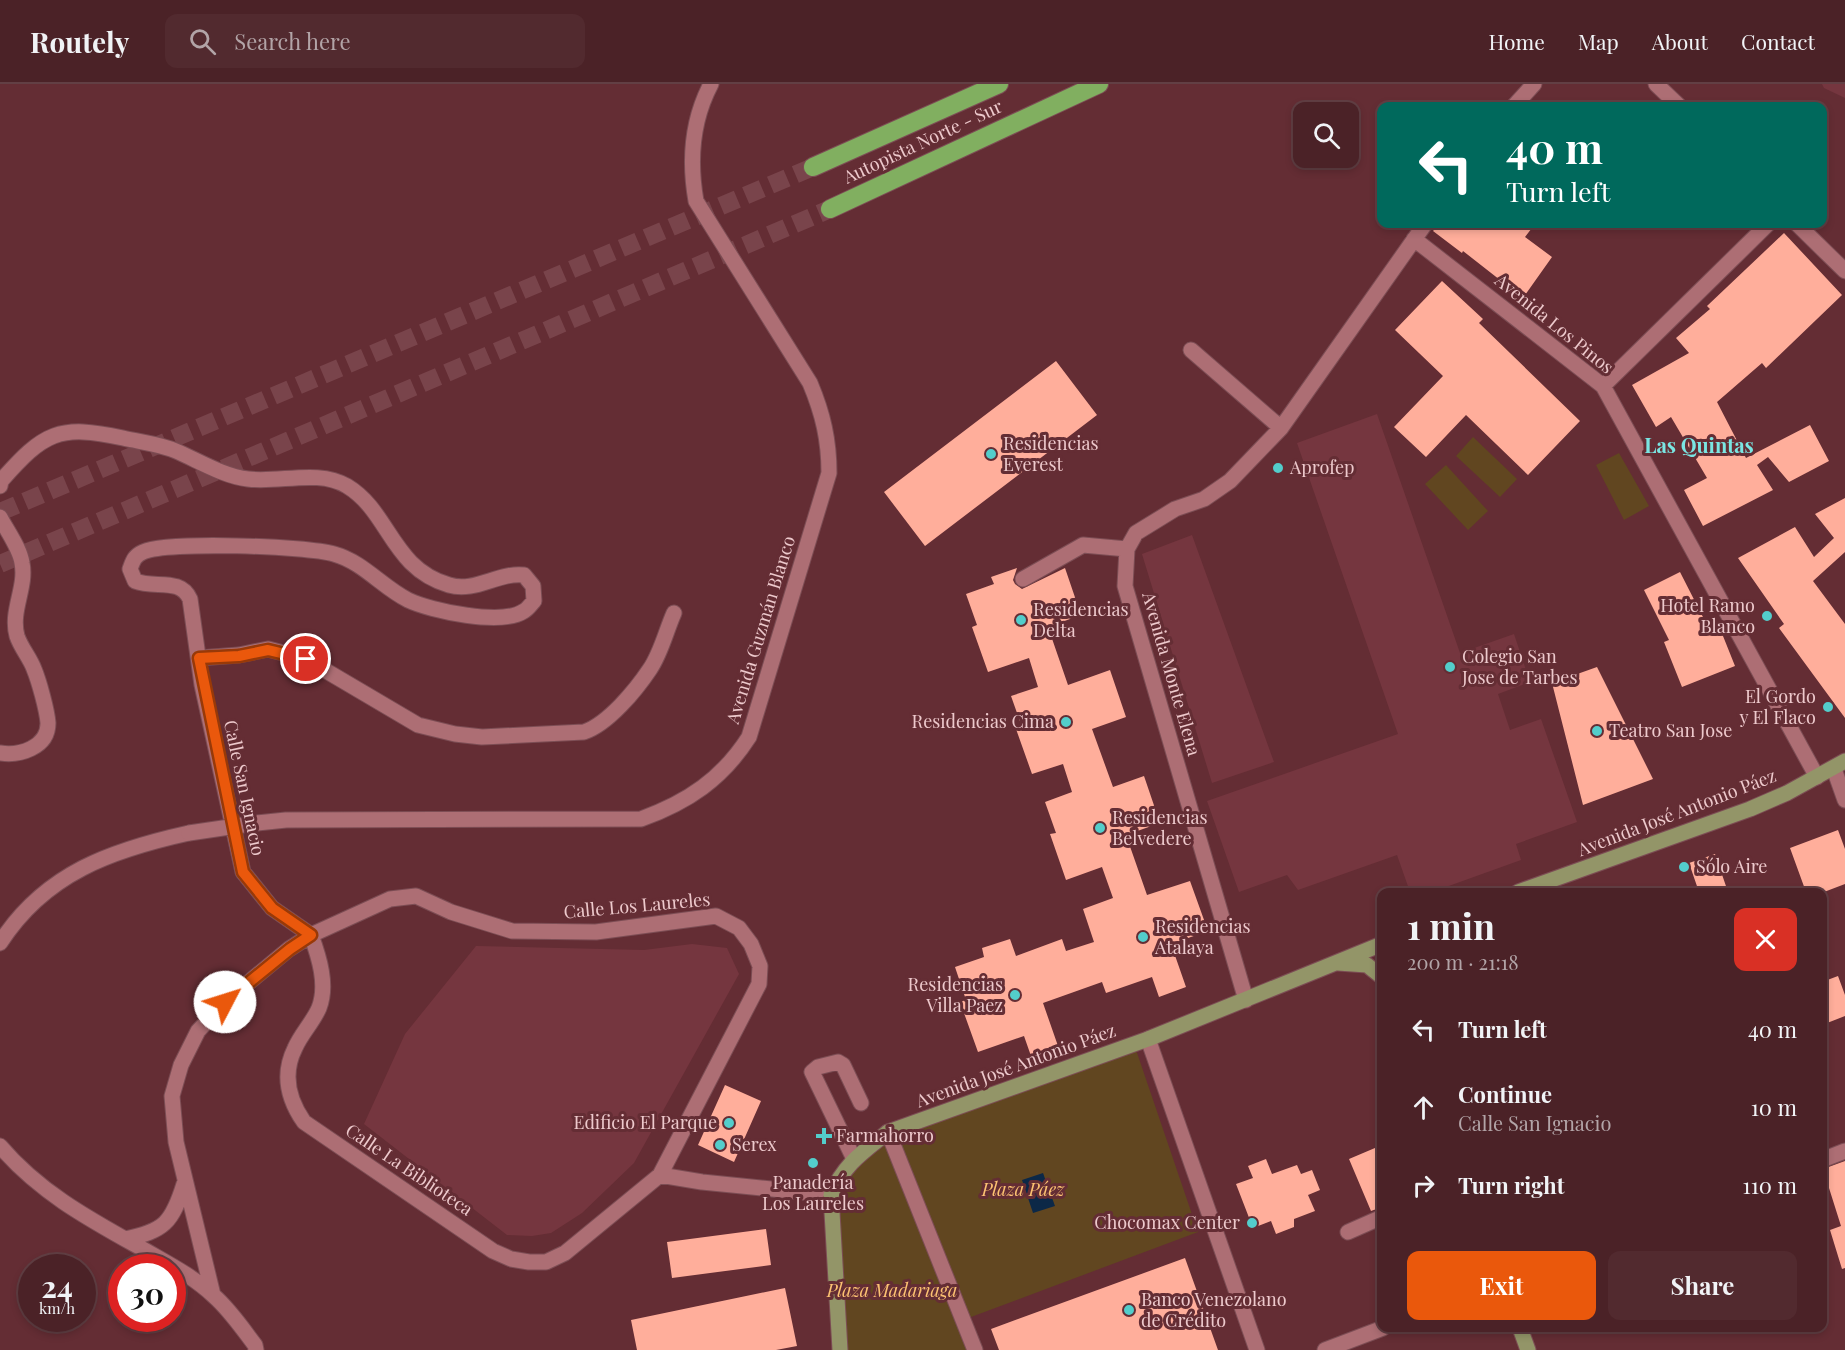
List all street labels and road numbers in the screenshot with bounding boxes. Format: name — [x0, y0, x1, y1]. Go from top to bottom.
street label: Autopista Norte - Sur — [838, 94, 1006, 189]
street label: Avenida Los Pinos — [1489, 267, 1619, 379]
street label: Avenida Guzmán Blanco — [720, 533, 800, 728]
street label: Avenida Monte Elena — [1137, 588, 1207, 759]
street label: Calle San Ignacio — [219, 718, 271, 858]
street label: Avenida José Antonio Páez — [1573, 763, 1779, 861]
street label: Calle Los Laureles — [563, 887, 711, 923]
street label: Avenida José Antonio Páez — [911, 1018, 1119, 1113]
street label: Calle La Biblioteca — [341, 1118, 478, 1221]

